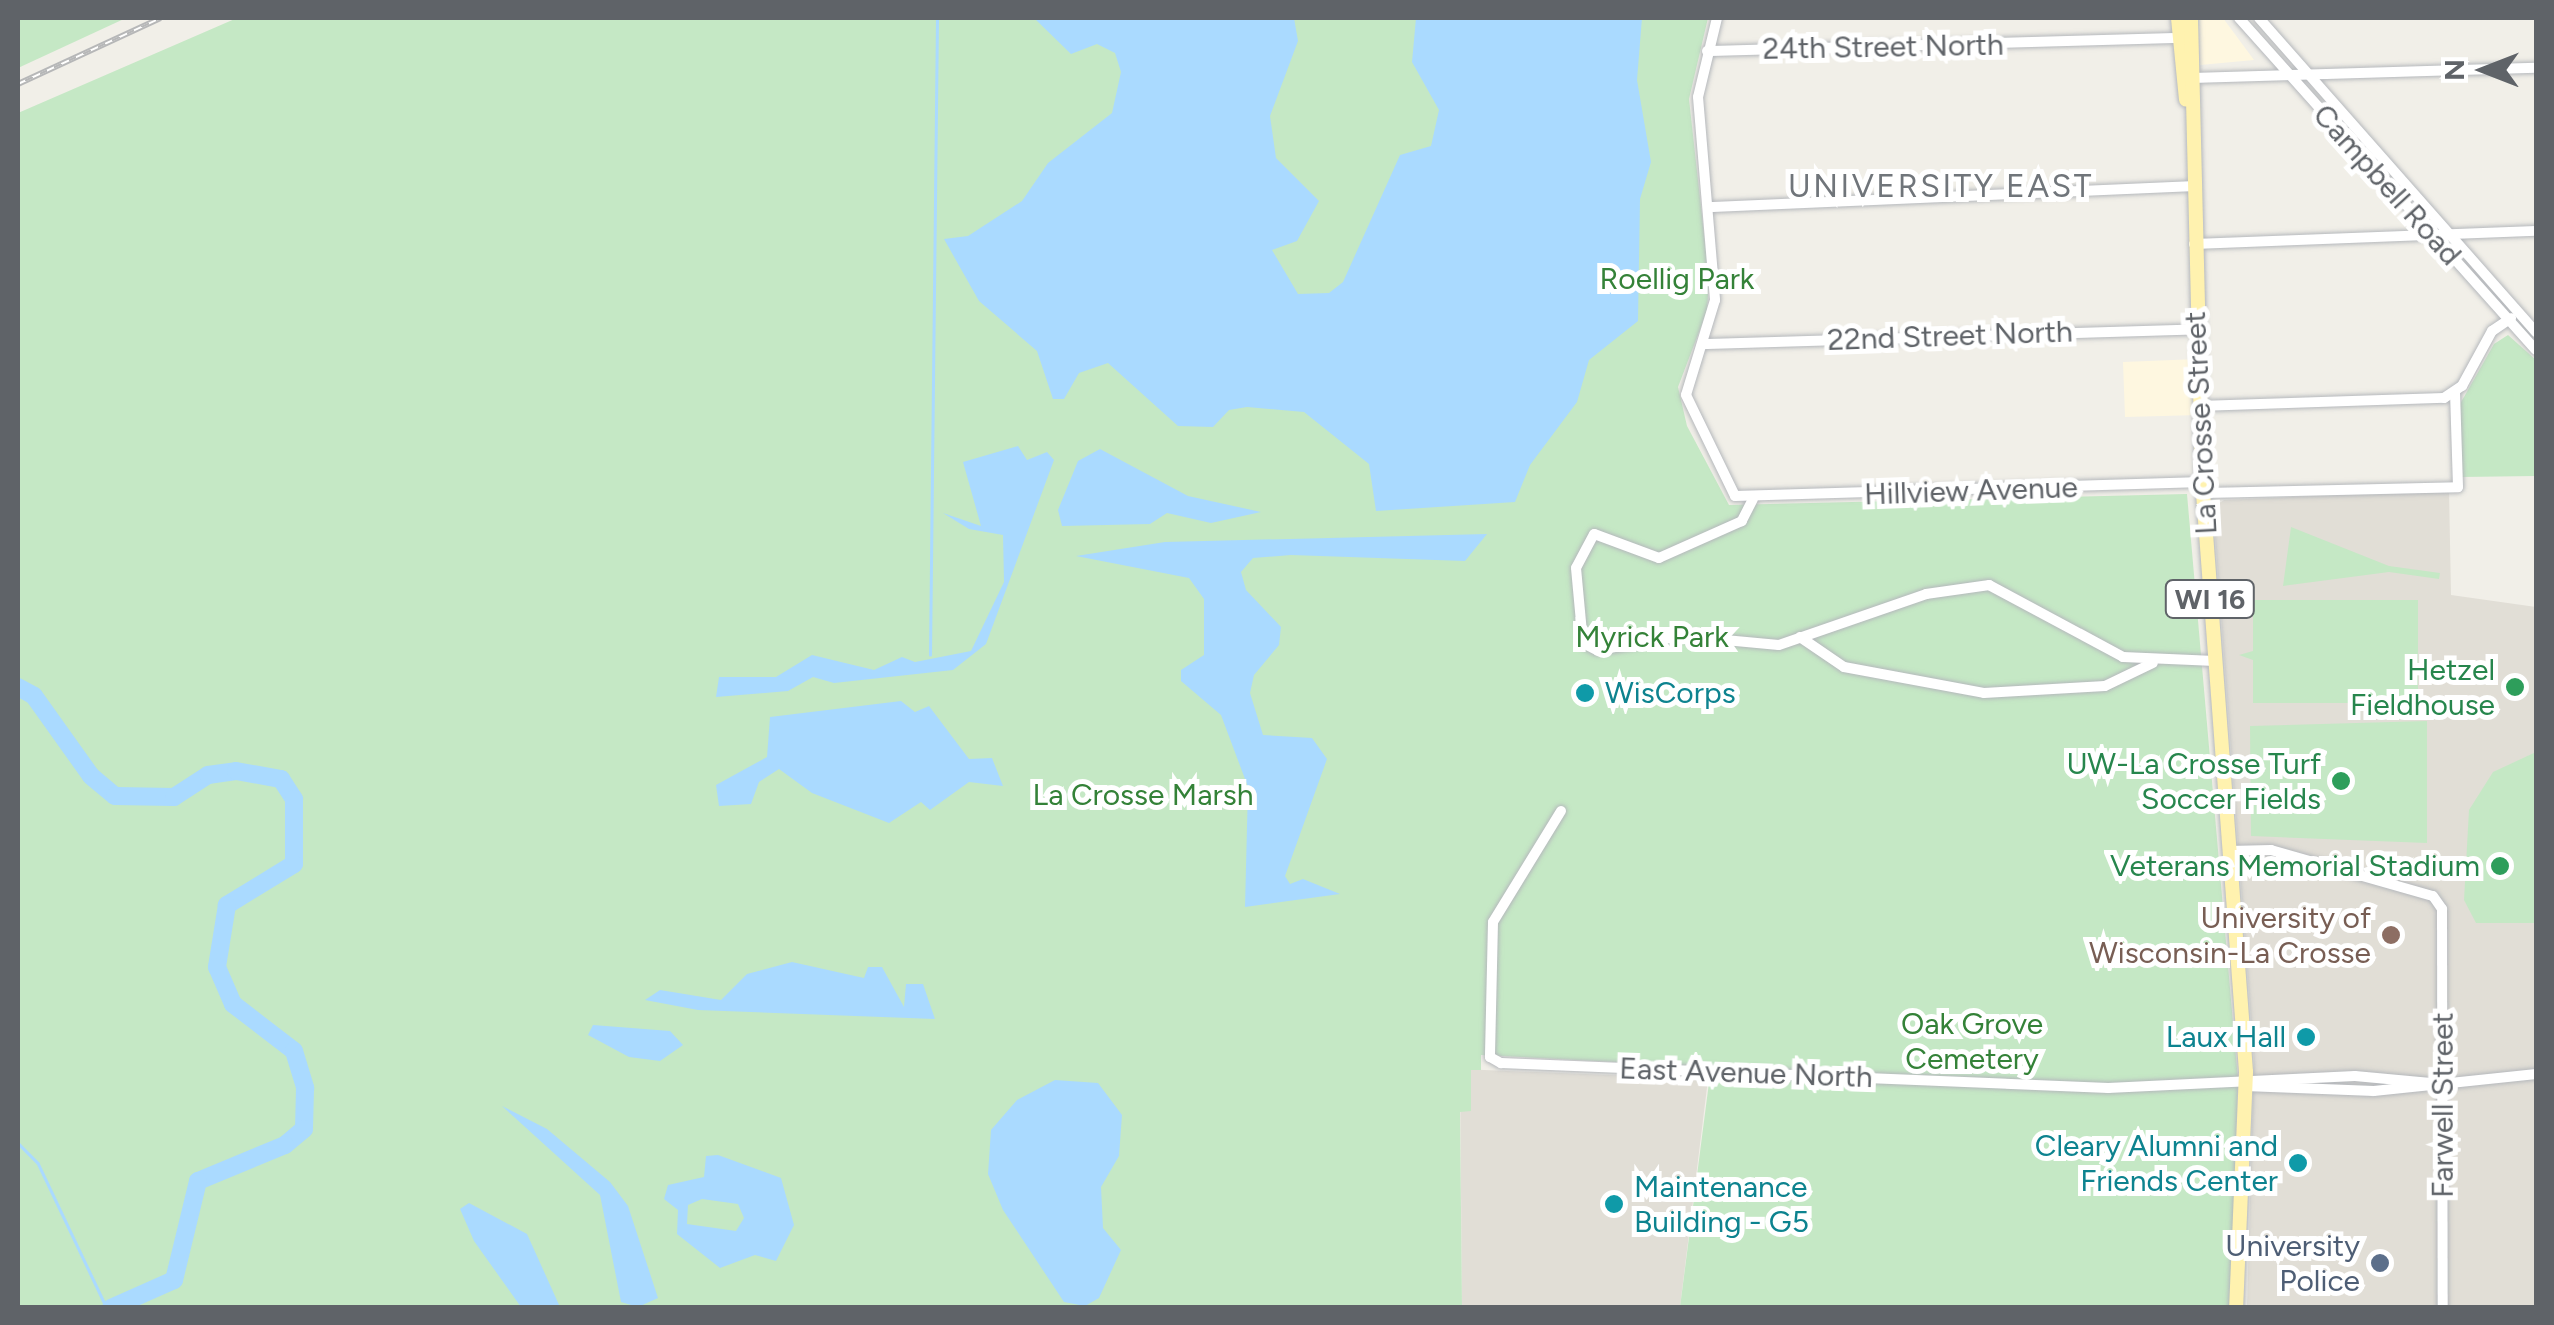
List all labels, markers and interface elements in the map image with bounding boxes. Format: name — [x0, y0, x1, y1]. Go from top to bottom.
north arrow — [2434, 20, 2534, 120]
street label: 24th Street North — [1762, 27, 2004, 67]
text: N — [2437, 59, 2471, 81]
street label: Campbell Road — [2305, 97, 2469, 273]
district label: UNIVERSITY EAST — [1788, 167, 2094, 205]
park label: Roellig Park — [1600, 261, 1754, 297]
street label: La Crosse Street — [2177, 311, 2225, 535]
street label: 22nd Street North — [1827, 314, 2073, 358]
street label: Hillview Avenue — [1864, 469, 2078, 513]
road number: WI 16 — [2162, 576, 2258, 622]
park label: Myrick Park — [1575, 619, 1729, 655]
place label: Hetzel Fieldhouse — [2350, 652, 2495, 722]
place label: WisCorps — [1605, 675, 1736, 711]
marker: Hetzel Fieldhouse — [2504, 676, 2526, 698]
marker: WisCorps — [1574, 682, 1596, 704]
place label: UW-La Crosse Turf Soccer Fields — [2066, 746, 2321, 816]
marker: UW-La Crosse Turf Soccer Fields — [2330, 770, 2352, 792]
park label: La Crosse Marsh — [1033, 777, 1253, 813]
place label: Veterans Memorial Stadium — [2110, 848, 2480, 884]
marker: Veterans Memorial Stadium — [2489, 855, 2511, 877]
place label: University of Wisconsin-La Crosse — [2089, 900, 2371, 970]
marker: University of Wisconsin-La Crosse — [2380, 924, 2402, 946]
park label: Oak Grove Cemetery — [1901, 1006, 2043, 1076]
street label: Farwell Street — [2425, 1012, 2461, 1198]
place label: Laux Hall — [2166, 1019, 2286, 1055]
marker: Laux Hall — [2295, 1026, 2317, 1048]
street label: East Avenue North — [1619, 1051, 1873, 1095]
place label: Cleary Alumni and Friends Center — [2035, 1128, 2278, 1198]
marker: Cleary Alumni and Friends Center — [2287, 1152, 2309, 1174]
place label: Maintenance Building - G5 — [1634, 1169, 1809, 1240]
marker: Maintenance Building - G5 — [1603, 1193, 1625, 1215]
place label: University Police — [2225, 1228, 2360, 1298]
marker: University Police — [2369, 1252, 2391, 1274]

